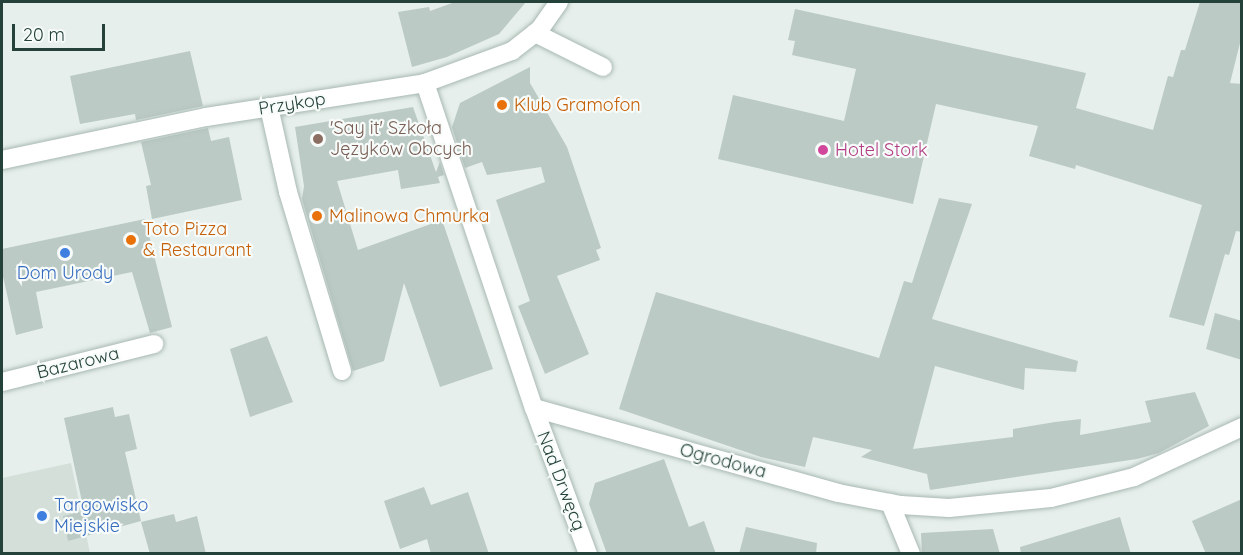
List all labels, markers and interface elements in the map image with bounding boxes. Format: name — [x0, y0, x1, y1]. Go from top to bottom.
scale bar — [15, 12, 108, 50]
text: 20 m — [23, 23, 65, 46]
street label: Przykop — [257, 88, 327, 120]
place label: Klub Gramofon — [514, 94, 641, 116]
marker: Klub Gramofon — [495, 98, 509, 112]
place label: 'Say it' Szkoła Języków Obcych — [330, 118, 472, 160]
marker: 'Say it' Szkoła Języków Obcych — [311, 132, 325, 146]
place label: Hotel Stork — [835, 139, 928, 161]
marker: Hotel Stork — [816, 143, 830, 157]
place label: Malinowa Chmurka — [329, 205, 490, 227]
marker: Malinowa Chmurka — [310, 209, 324, 223]
place label: Toto Pizza & Restaurant — [143, 219, 252, 262]
marker: Toto Pizza & Restaurant — [124, 233, 138, 247]
marker: Dom Urody — [58, 246, 72, 260]
place label: Dom Urody — [17, 262, 113, 284]
street label: Bazarowa — [35, 342, 121, 384]
street label: Nad Drwęcą — [532, 428, 590, 534]
street label: Ogrodowa — [677, 439, 769, 483]
place label: Targowisko Miejskie — [54, 495, 148, 538]
marker: Targowisko Miejskie — [35, 509, 49, 523]

